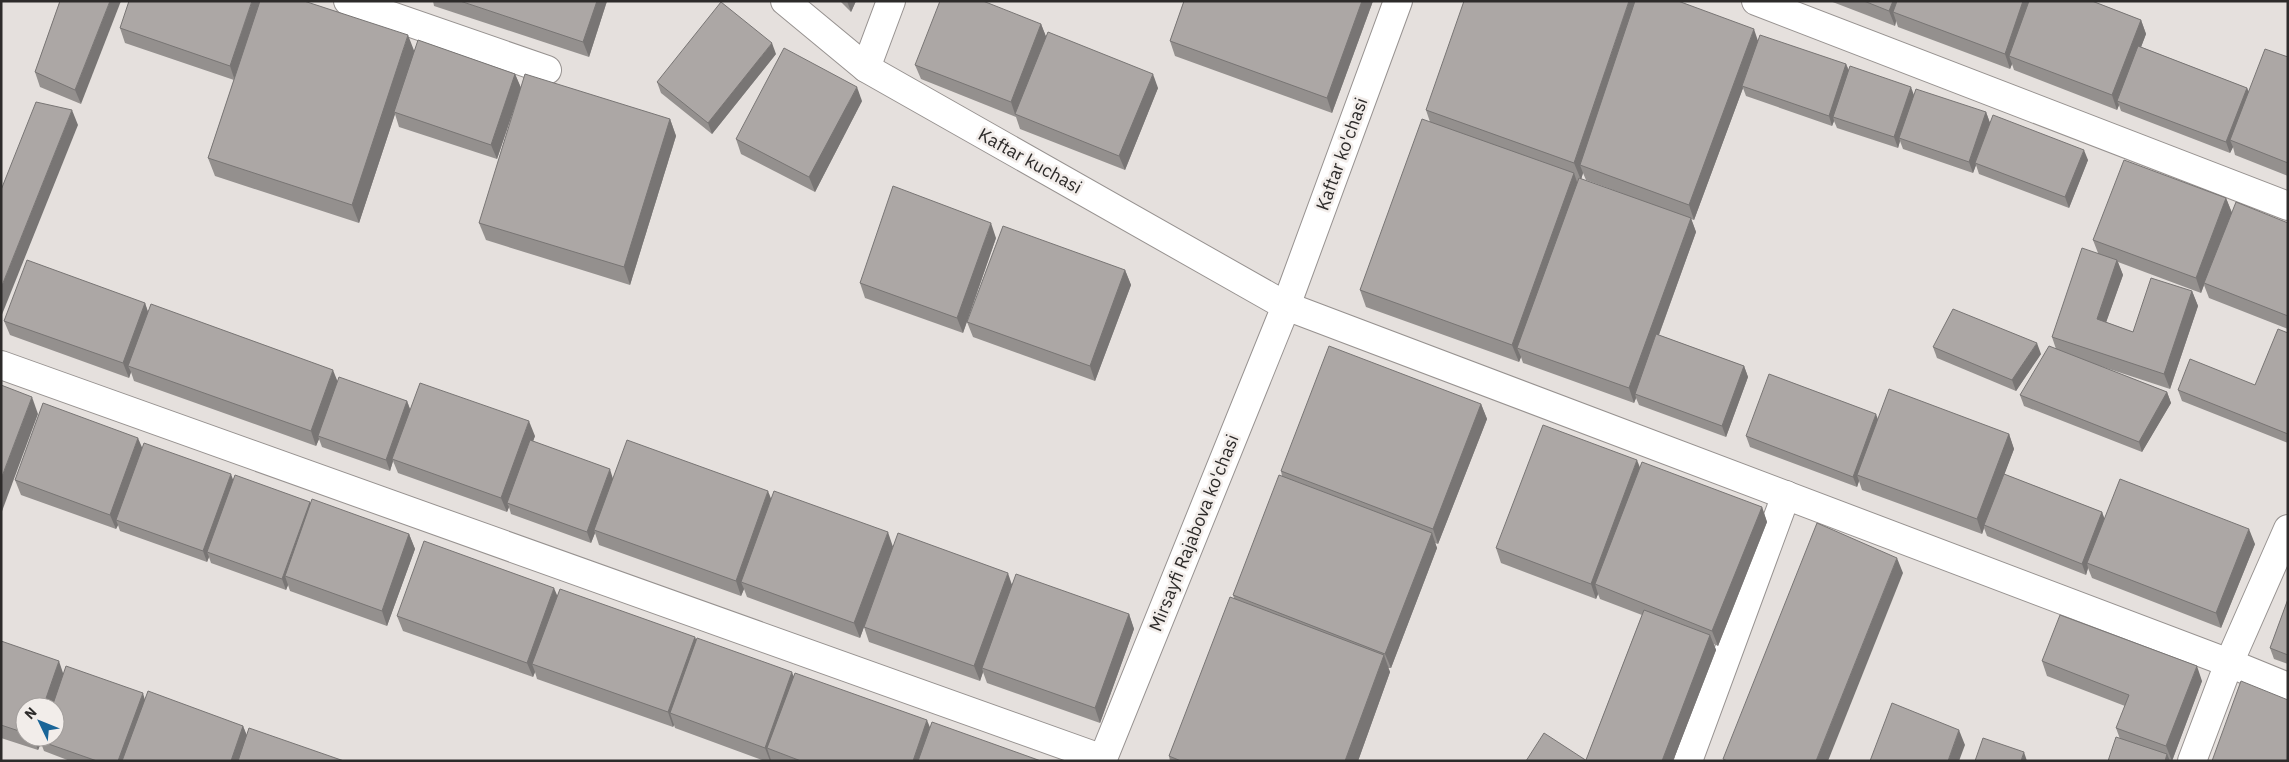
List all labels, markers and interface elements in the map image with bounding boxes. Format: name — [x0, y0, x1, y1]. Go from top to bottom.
street label: Kaftar ko'chasi — [1310, 94, 1373, 213]
street label: Kaftar kuchasi — [974, 123, 1086, 199]
street label: Mirsayfi Rajabova ko'chasi — [1143, 431, 1244, 635]
north arrow — [15, 697, 65, 747]
text: N — [20, 703, 41, 723]

